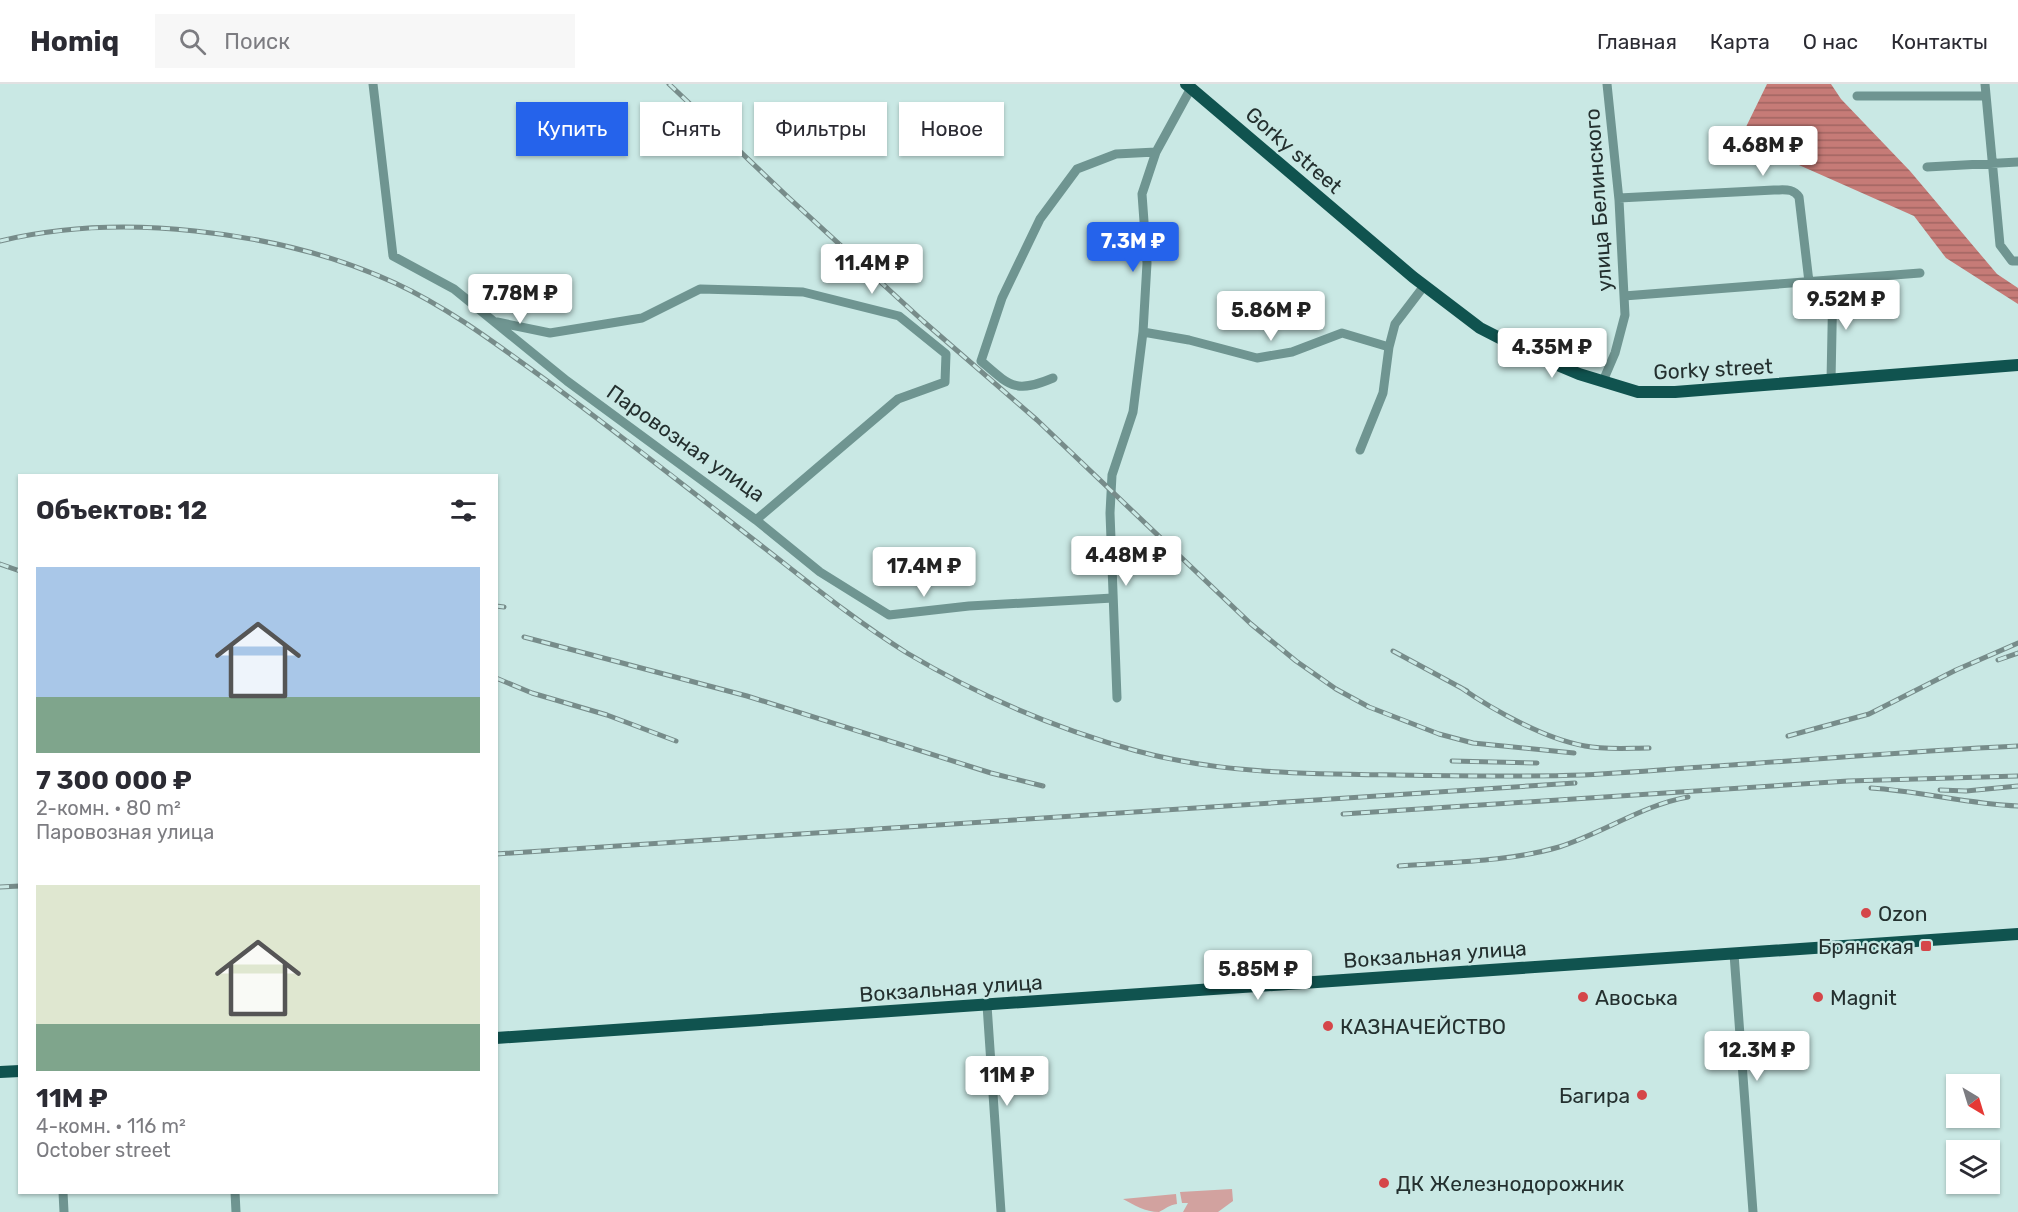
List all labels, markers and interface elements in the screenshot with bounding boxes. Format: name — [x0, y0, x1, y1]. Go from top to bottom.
search box — [155, 14, 575, 68]
text: Homiq — [30, 25, 119, 58]
icon: search — [176, 25, 209, 58]
text: Поиск — [224, 28, 290, 55]
text: Главная — [1597, 29, 1677, 54]
text: Карта — [1710, 29, 1770, 54]
text: О нас — [1803, 29, 1858, 54]
text: Контакты — [1891, 29, 1988, 54]
street label: Gorky street — [1241, 101, 1347, 199]
chip: Купить — [516, 102, 628, 156]
chip: Снять — [640, 102, 742, 156]
chip: Фильтры — [754, 102, 887, 156]
chip: Новое — [899, 102, 1004, 156]
street label: улица Белинского — [1579, 108, 1617, 292]
pin: 4.68M ₽ — [1708, 126, 1818, 177]
text: 4.68M ₽ — [1723, 133, 1803, 157]
pin: 7.3M ₽ — [1084, 222, 1182, 273]
text: 7.3M ₽ — [1101, 229, 1165, 253]
pin: 11.4M ₽ — [817, 244, 927, 295]
text: 11.4M ₽ — [835, 251, 909, 275]
pin: 7.78M ₽ — [465, 274, 575, 325]
pin: 9.52M ₽ — [1791, 280, 1901, 331]
text: 7.78M ₽ — [482, 281, 558, 305]
text: 9.52M ₽ — [1807, 287, 1885, 311]
pin: 5.86M ₽ — [1216, 291, 1326, 342]
text: 5.86M ₽ — [1231, 298, 1311, 322]
pin: 4.35M ₽ — [1497, 328, 1607, 379]
text: 4.35M ₽ — [1512, 335, 1592, 359]
street label: Gorky street — [1653, 353, 1773, 385]
street label: Паровозная улица — [602, 379, 770, 507]
icon: filters — [447, 494, 480, 527]
text: Объектов: 12 — [36, 495, 207, 526]
pin: 4.48M ₽ — [1071, 536, 1181, 587]
text: 4.48M ₽ — [1085, 543, 1167, 567]
pin: 17.4M ₽ — [869, 547, 979, 598]
text: 17.4M ₽ — [887, 554, 961, 578]
icon: home — [204, 606, 312, 714]
text: 7 300 000 ₽ — [36, 765, 192, 796]
text: 2-комн. · 80 m² — [36, 796, 181, 820]
text: Паровозная улица — [36, 820, 214, 844]
place label: Ozon — [1878, 901, 1928, 926]
marker: Ozon — [1859, 906, 1873, 920]
icon: home — [204, 924, 312, 1032]
place label: Брянская — [1818, 934, 1914, 959]
street label: Вокзальная улица — [1342, 935, 1528, 973]
marker: Брянская — [1919, 939, 1933, 953]
pin: 5.85M ₽ — [1203, 950, 1313, 1001]
text: 5.85M ₽ — [1218, 957, 1298, 981]
street label: Вокзальная улица — [858, 969, 1044, 1007]
place label: Авоська — [1595, 985, 1678, 1010]
place label: Magnit — [1830, 985, 1897, 1010]
marker: Авоська — [1576, 990, 1590, 1004]
marker: Magnit — [1811, 990, 1825, 1004]
place label: КАЗНАЧЕЙСТВО — [1340, 1014, 1506, 1039]
marker: КАЗНАЧЕЙСТВО — [1321, 1019, 1335, 1033]
pin: 12.3M ₽ — [1702, 1031, 1812, 1082]
text: 12.3M ₽ — [1718, 1038, 1796, 1062]
pin: 11M ₽ — [965, 1056, 1049, 1107]
text: 11M ₽ — [979, 1063, 1035, 1087]
north arrow — [1946, 1074, 2000, 1128]
map controls — [1946, 1074, 2000, 1194]
text: 11M ₽ — [36, 1083, 108, 1114]
place label: Багира — [1559, 1083, 1630, 1108]
marker: Багира — [1635, 1088, 1649, 1102]
text: 4-комн. · 116 m² — [36, 1114, 186, 1138]
text: October street — [36, 1138, 171, 1162]
button: layers — [1946, 1140, 2000, 1194]
place label: ДК Железнодорожник — [1396, 1171, 1624, 1196]
marker: ДК Железнодорожник — [1377, 1176, 1391, 1190]

